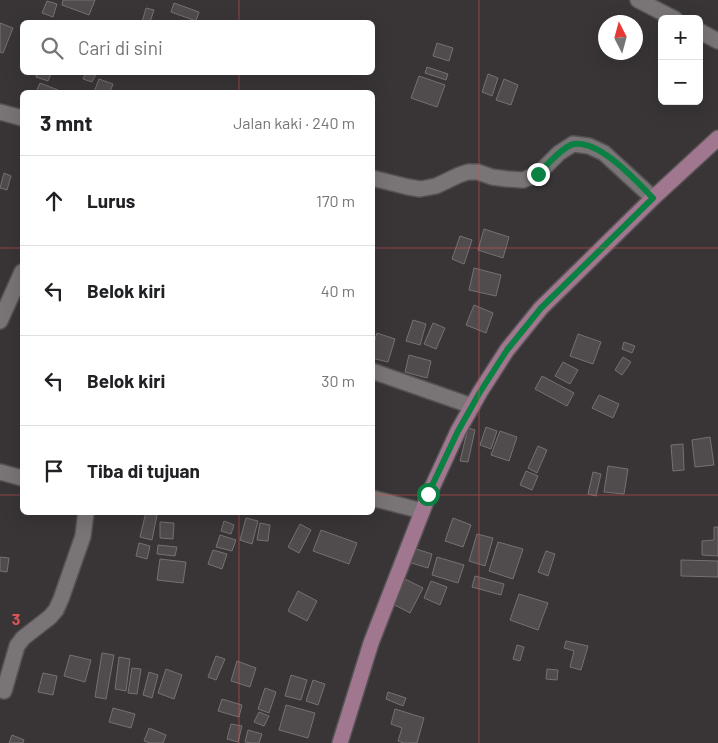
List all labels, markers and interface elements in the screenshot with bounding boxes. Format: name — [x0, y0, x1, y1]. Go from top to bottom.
north arrow — [598, 15, 643, 60]
map controls — [658, 15, 703, 105]
button: + — [658, 15, 703, 60]
search box — [20, 20, 375, 75]
icon: search — [38, 34, 66, 62]
text: Cari di sini — [78, 36, 163, 59]
button: − — [658, 60, 703, 105]
text: 3 mnt — [40, 110, 93, 135]
text: Jalan kaki · 240 m — [233, 113, 355, 132]
route end — [527, 163, 550, 186]
icon: ahead — [40, 187, 68, 215]
text: Lurus — [87, 189, 135, 212]
text: 170 m — [316, 191, 355, 210]
icon: left — [40, 277, 68, 305]
text: Belok kiri — [87, 279, 165, 302]
text: 40 m — [321, 281, 355, 300]
icon: left — [40, 367, 68, 395]
text: Belok kiri — [87, 369, 165, 392]
text: 30 m — [321, 371, 355, 390]
icon: arrive — [40, 457, 68, 485]
text: Tiba di tujuan — [87, 459, 200, 482]
route start — [417, 483, 440, 506]
text: 3 — [12, 609, 20, 628]

